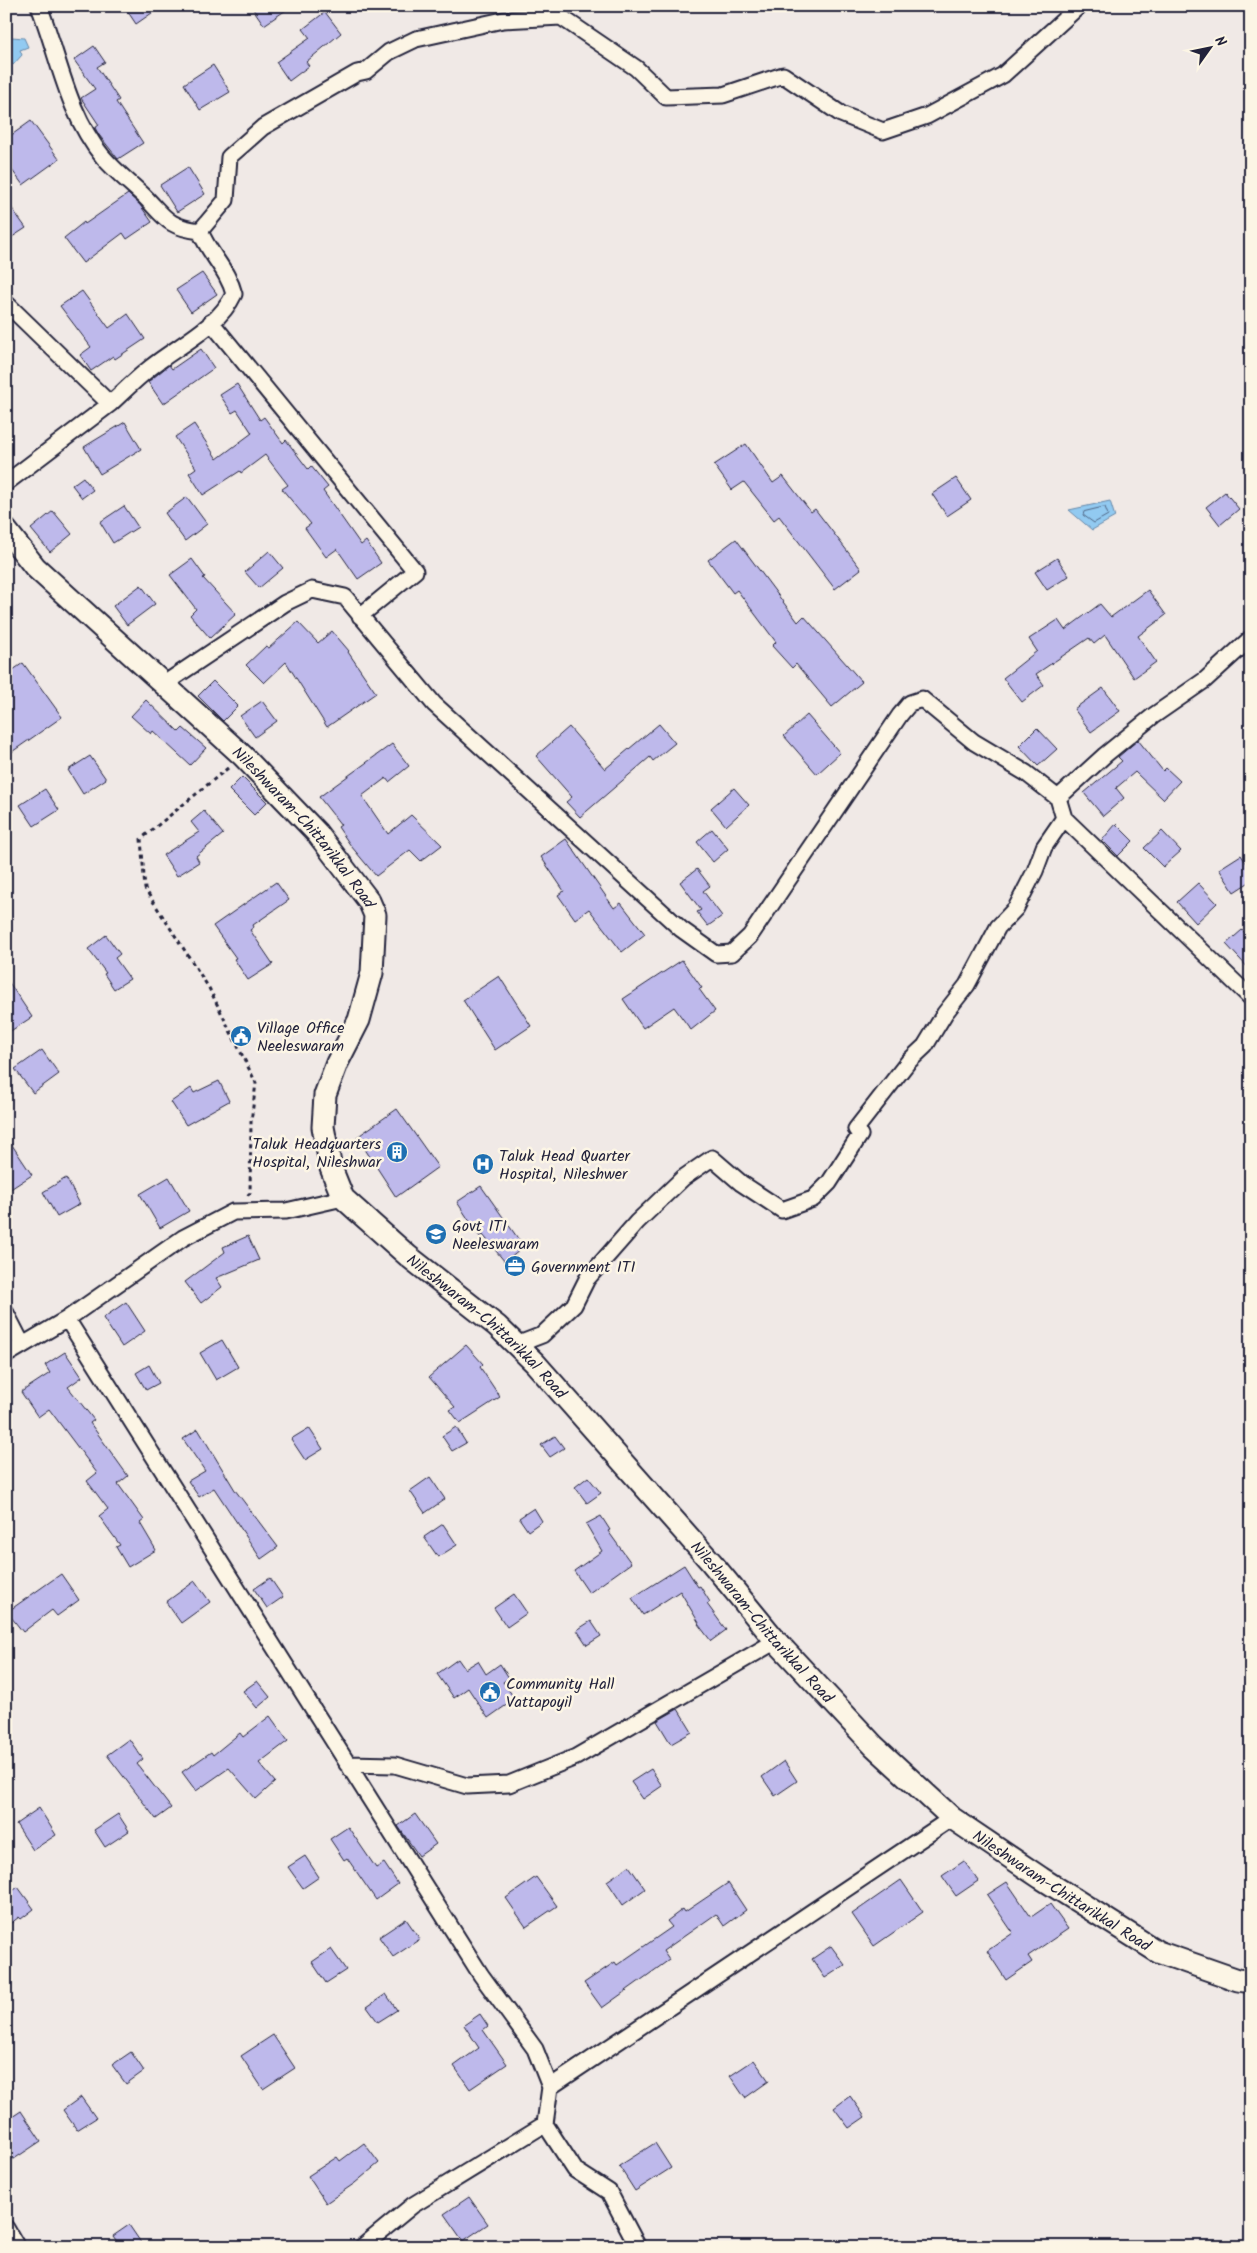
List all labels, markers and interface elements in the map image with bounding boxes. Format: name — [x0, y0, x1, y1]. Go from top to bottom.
north arrow — [1184, 22, 1234, 72]
text: N — [1208, 32, 1232, 51]
street label: Nileshwaram-Chittarikkal Road — [226, 741, 382, 913]
place label: Village Office Neeleswaram — [257, 1016, 344, 1059]
public building icon: Village Office Neeleswaram — [229, 1024, 253, 1048]
place label: Taluk Headquarters Hospital, Nileshwar — [252, 1132, 383, 1175]
building icon: Taluk Headquarters Hospital, Nileshwar — [385, 1140, 409, 1164]
place label: Taluk Head Quarter Hospital, Nileshwer — [499, 1144, 632, 1187]
hospital icon: Taluk Head Quarter Hospital, Nileshwer — [471, 1152, 495, 1176]
place label: Govt ITI Neeleswaram — [452, 1214, 539, 1257]
school or university icon: Govt ITI Neeleswaram — [424, 1222, 448, 1246]
street label: Nileshwaram-Chittarikkal Road — [401, 1248, 573, 1406]
office icon: Government ITI — [503, 1254, 527, 1278]
place label: Government ITI — [531, 1255, 635, 1280]
street label: Nileshwaram-Chittarikkal Road — [684, 1536, 840, 1710]
place label: Community Hall Vattapoyil — [506, 1672, 615, 1715]
public building icon: Community Hall Vattapoyil — [478, 1680, 502, 1704]
street label: Nileshwaram-Chittarikkal Road — [967, 1824, 1156, 1959]

